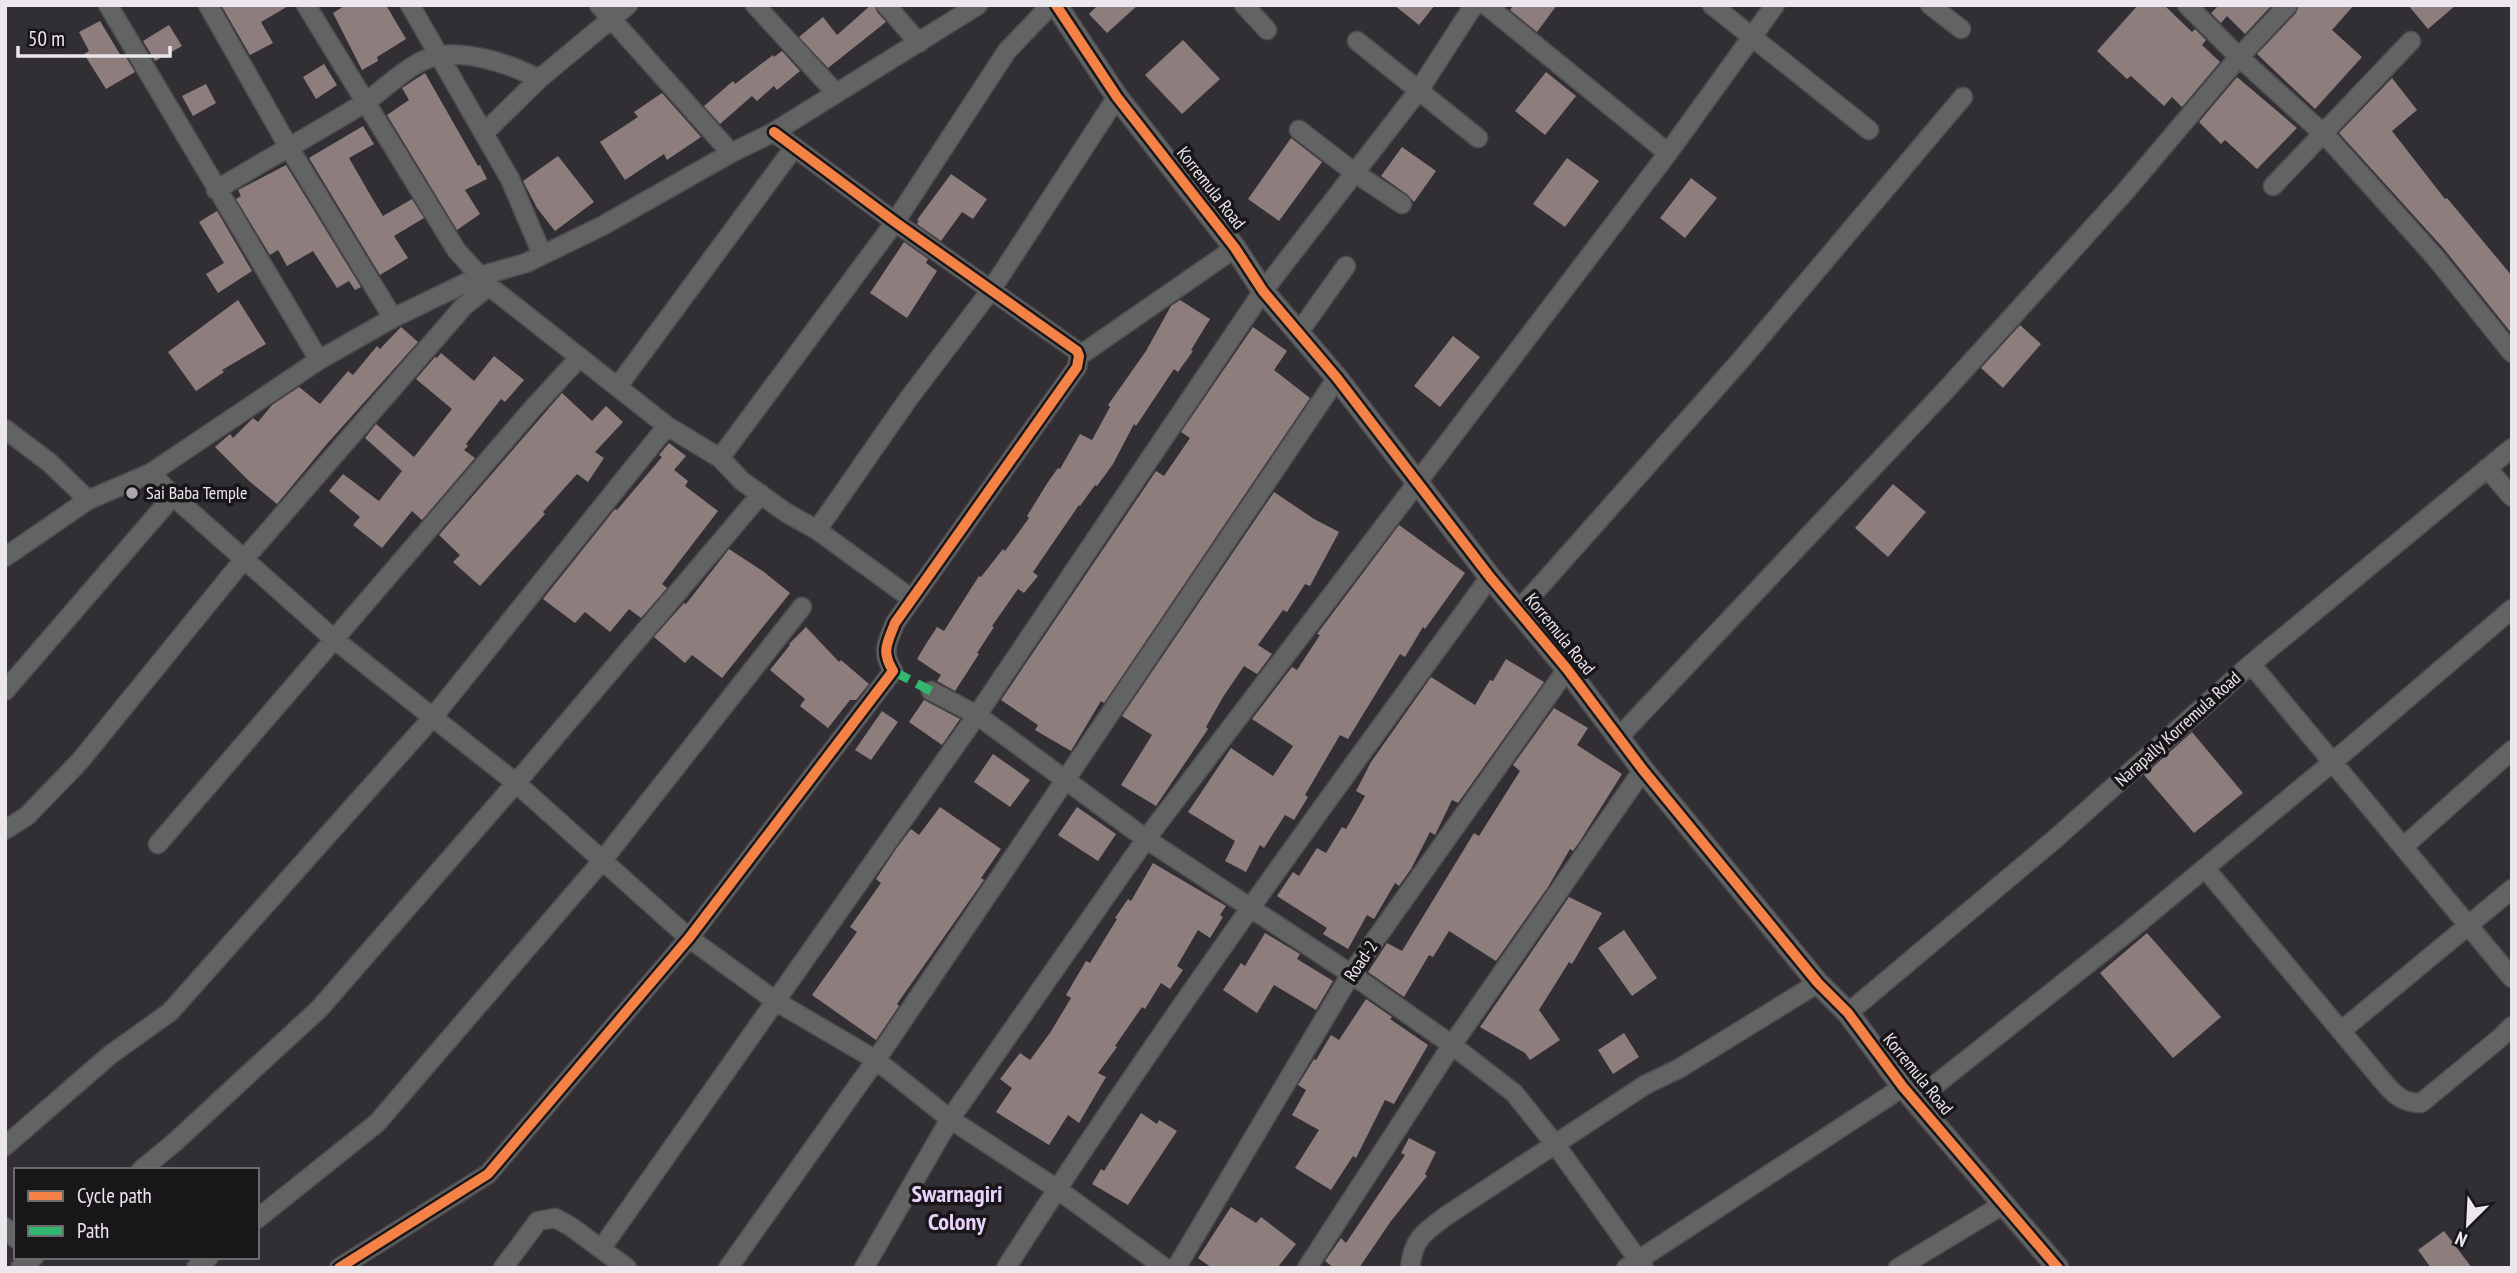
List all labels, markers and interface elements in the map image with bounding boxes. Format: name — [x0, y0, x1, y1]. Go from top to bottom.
scale bar — [18, 14, 170, 58]
text: 50 m — [28, 25, 65, 52]
street label: Korremula Road — [1172, 142, 1251, 234]
place label: Sai Baba Temple — [146, 481, 247, 504]
marker: Sai Baba Temple — [124, 485, 140, 501]
street label: Korremula Road — [1520, 588, 1600, 679]
street label: Narapally Korremula Road — [2110, 666, 2245, 791]
street label: Road-2 — [1339, 936, 1382, 985]
street label: Korremula Road — [1878, 1028, 1958, 1119]
legend — [14, 1168, 259, 1259]
district label: Swarnagiri Colony — [912, 1178, 1002, 1237]
text: Cycle path — [77, 1182, 152, 1209]
north arrow — [2433, 1189, 2503, 1259]
text: Path — [77, 1217, 109, 1244]
text: N — [2452, 1226, 2471, 1253]

